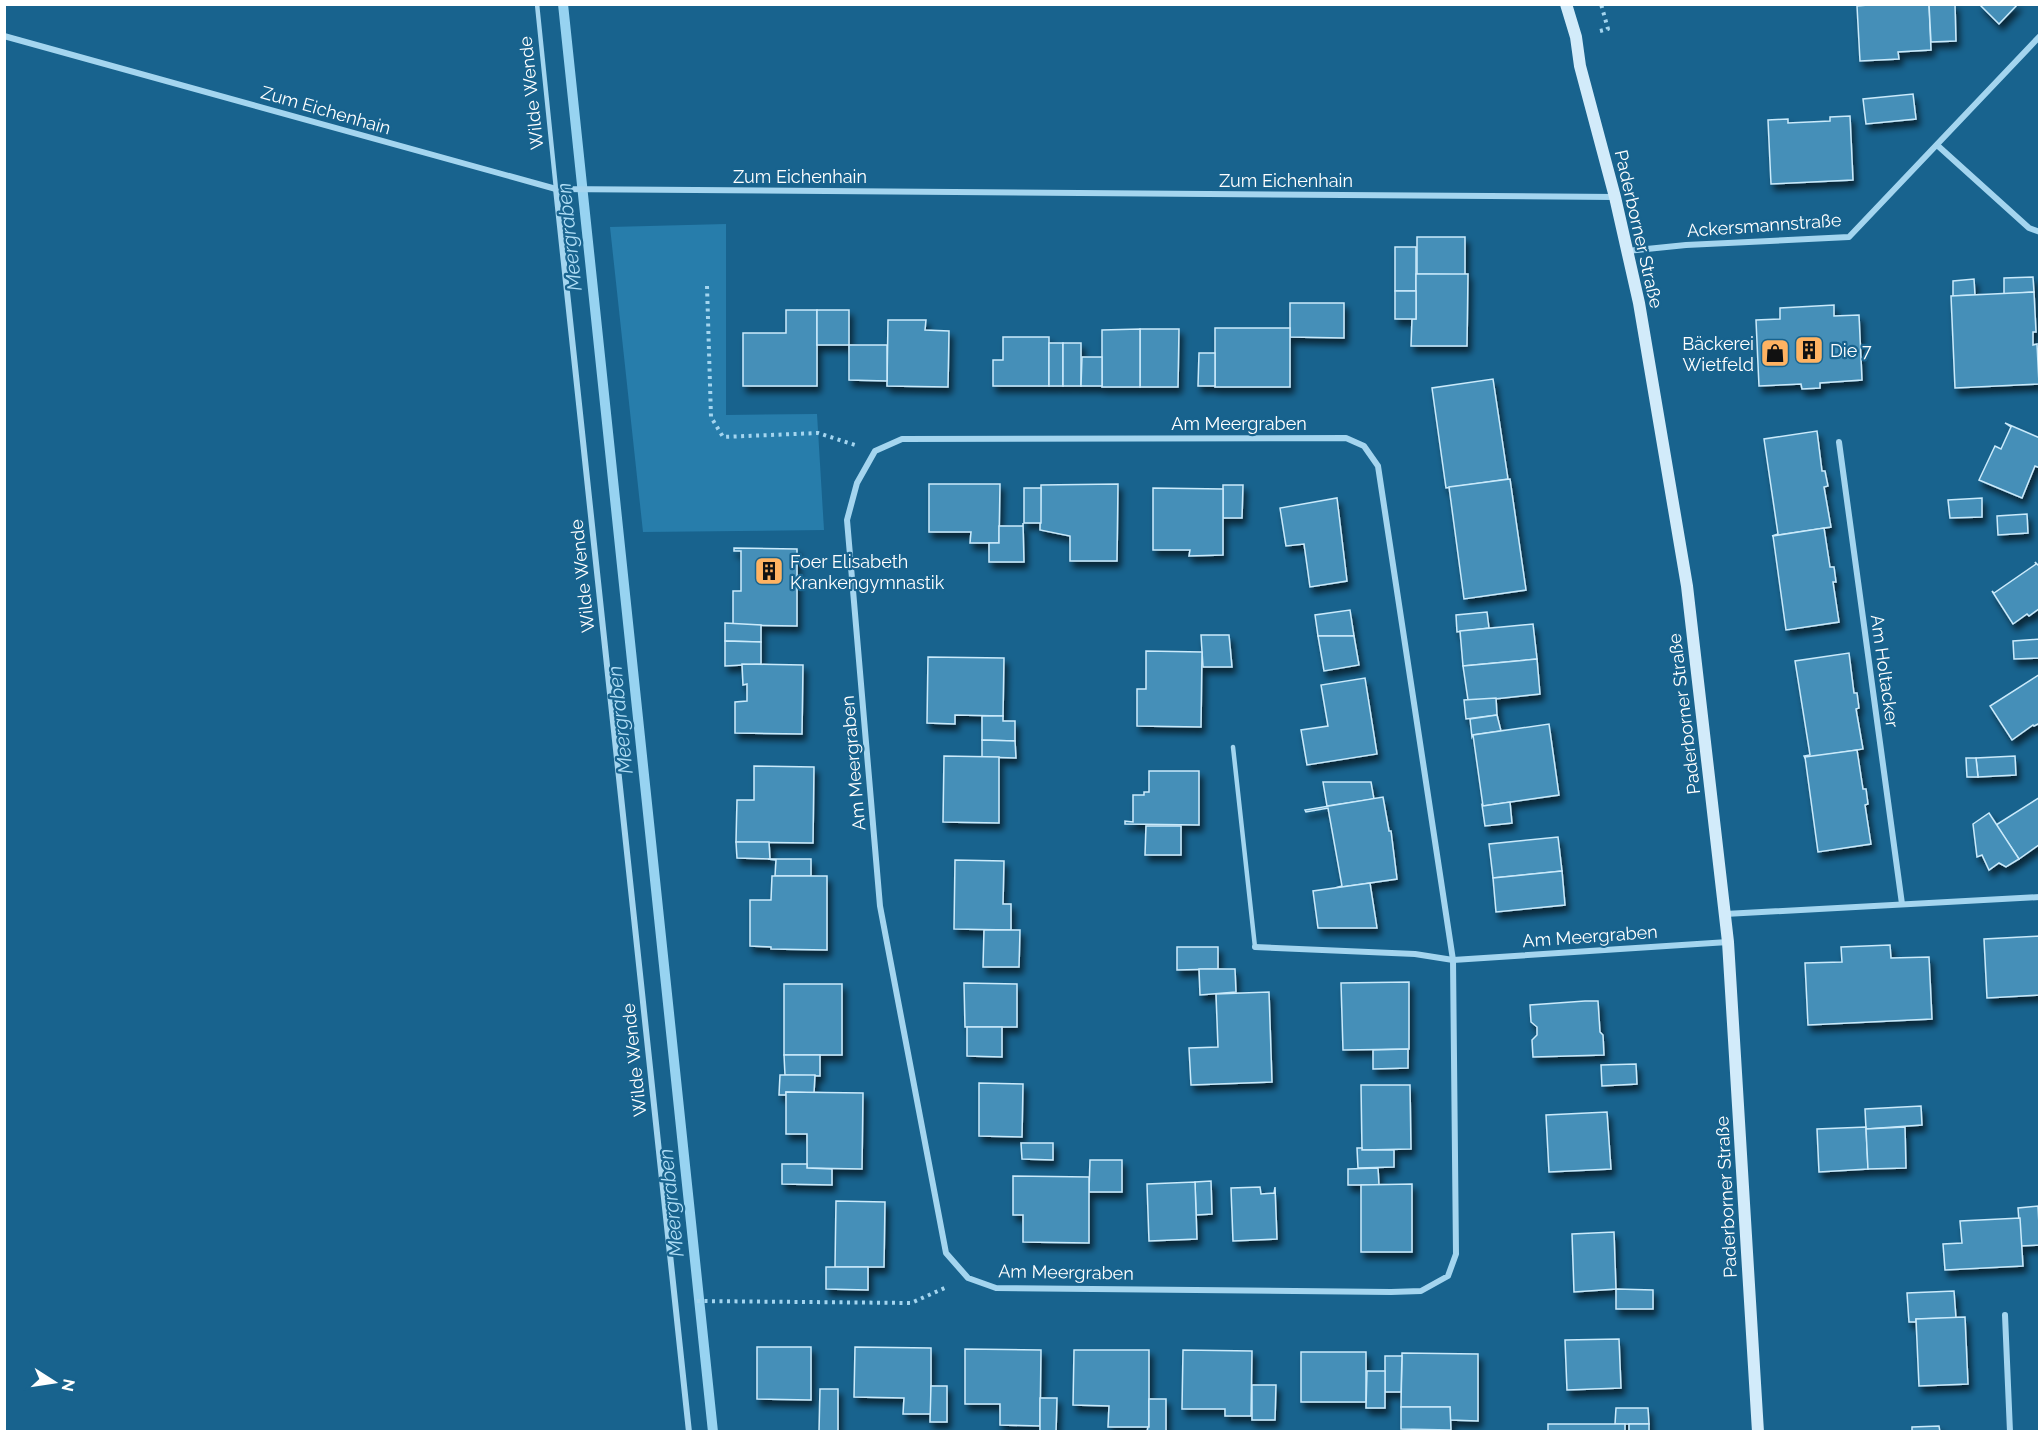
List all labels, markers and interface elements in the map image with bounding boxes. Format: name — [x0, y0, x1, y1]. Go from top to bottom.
street label: Wilde Wende — [515, 35, 547, 151]
street label: Zum Eichenhain — [259, 81, 393, 139]
street label: Paderborner Straße — [1611, 148, 1668, 311]
street label: Zum Eichenhain — [733, 166, 867, 187]
street label: Zum Eichenhain — [1219, 170, 1353, 191]
water label: Meergraben — [551, 182, 587, 292]
street label: Ackersmannstraße — [1686, 209, 1842, 241]
place label: Bäckerei Wietfeld — [1682, 333, 1754, 375]
building icon: Die 7 — [1793, 334, 1825, 366]
shop icon: Bäckerei Wietfeld — [1759, 337, 1791, 369]
place label: Die 7 — [1830, 340, 1872, 361]
street label: Am Meergraben — [1171, 413, 1307, 434]
street label: Wilde Wende — [566, 518, 598, 634]
place label: Foer Elisabeth Krankengymnastik — [790, 551, 945, 593]
building icon: Foer Elisabeth Krankengymnastik — [753, 555, 785, 587]
street label: Am Holtacker — [1867, 613, 1903, 729]
street label: Paderborner Straße — [1664, 632, 1704, 796]
water label: Meergraben — [602, 665, 638, 775]
street label: Am Meergraben — [837, 695, 869, 831]
street label: Am Meergraben — [1522, 921, 1658, 951]
street label: Wilde Wende — [618, 1002, 650, 1118]
street label: Paderborner Straße — [1711, 1115, 1741, 1278]
water label: Meergraben — [653, 1148, 689, 1258]
street label: Am Meergraben — [998, 1260, 1134, 1284]
north arrow — [24, 1352, 84, 1412]
text: N — [58, 1377, 79, 1393]

